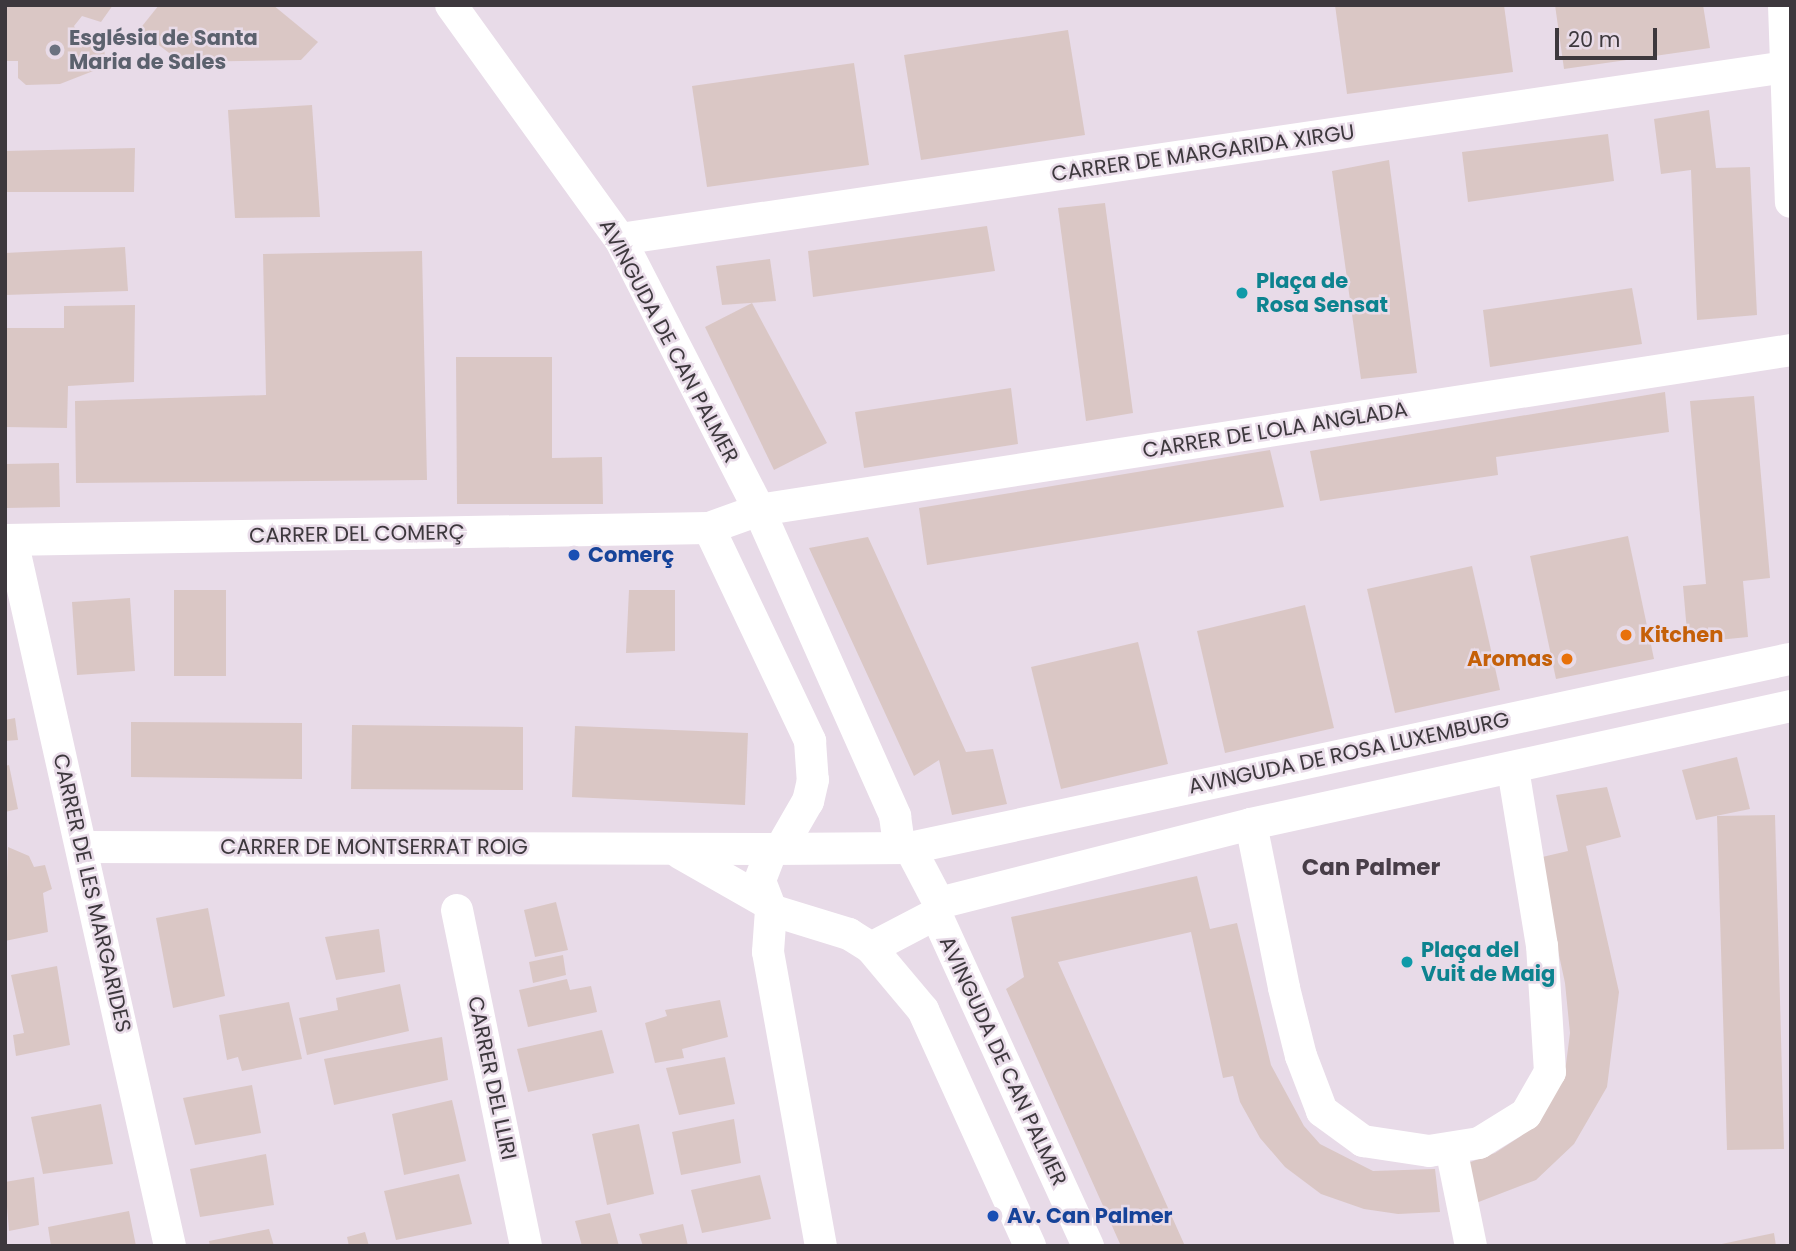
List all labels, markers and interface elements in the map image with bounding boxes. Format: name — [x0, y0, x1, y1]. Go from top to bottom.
scale bar — [1558, 14, 1660, 58]
place label: Església de Santa Maria de Sales — [69, 25, 258, 75]
text: 20 m — [1568, 25, 1621, 54]
marker: Església de Santa Maria de Sales — [47, 42, 63, 58]
street label: CARRER DE MARGARIDA XIRGU — [1050, 119, 1356, 187]
street label: AVINGUDA DE CAN PALMER — [594, 215, 744, 467]
place label: Plaça de Rosa Sensat — [1256, 268, 1388, 318]
marker: Plaça de Rosa Sensat — [1234, 285, 1250, 301]
street label: CARRER DE LOLA ANGLADA — [1141, 397, 1409, 463]
street label: CARRER DEL COMERÇ — [249, 520, 465, 548]
place label: Comerç — [588, 542, 674, 568]
marker: Comerç — [566, 547, 582, 563]
place label: Kitchen — [1640, 622, 1723, 648]
marker: Kitchen — [1618, 627, 1634, 643]
place label: Aromas — [1467, 646, 1553, 672]
marker: Aromas — [1559, 651, 1575, 667]
street label: AVINGUDA DE ROSA LUXEMBURG — [1186, 707, 1512, 799]
street label: CARRER DE LES MARGARIDES — [48, 751, 136, 1035]
street label: CARRER DE MONTSERRAT ROIG — [220, 834, 528, 860]
district label: Can Palmer — [1302, 853, 1440, 881]
street label: AVINGUDA DE CAN PALMER — [934, 932, 1072, 1190]
place label: Plaça del Vuit de Maig — [1421, 937, 1555, 987]
marker: Plaça del Vuit de Maig — [1399, 954, 1415, 970]
street label: CARRER DEL LLIRI — [462, 994, 522, 1162]
place label: Av. Can Palmer — [1007, 1203, 1173, 1229]
marker: Av. Can Palmer — [985, 1208, 1001, 1224]

